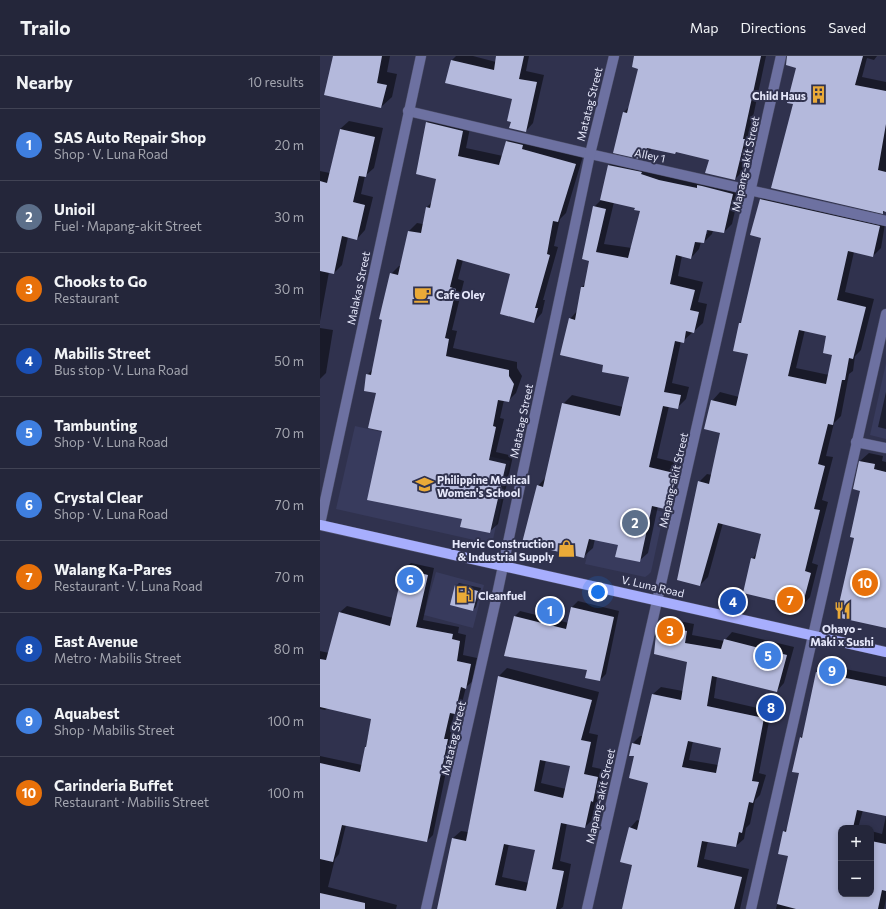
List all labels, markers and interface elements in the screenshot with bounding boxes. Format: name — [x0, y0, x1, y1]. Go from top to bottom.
text: Trailo — [20, 16, 71, 39]
text: Map — [690, 19, 719, 36]
text: Directions — [741, 19, 806, 36]
text: Saved — [828, 19, 866, 36]
street label: Matatag Street — [574, 65, 605, 142]
text: Nearby — [16, 72, 73, 93]
text: 10 results — [248, 74, 304, 90]
building icon: Child Haus — [809, 85, 829, 105]
place label: Child Haus — [752, 89, 806, 102]
street label: Mapang-akit Street — [729, 115, 762, 213]
text: SAS Auto Repair Shop — [54, 128, 206, 146]
text: 1 — [26, 137, 32, 153]
text: 20 m — [275, 137, 304, 153]
street label: Alley 1 — [633, 145, 667, 165]
text: Shop · V. Luna Road — [54, 146, 168, 162]
text: Unioil — [54, 200, 95, 218]
text: 2 — [25, 209, 33, 225]
text: 30 m — [274, 209, 304, 225]
text: Fuel · Mapang-akit Street — [54, 218, 202, 234]
street label: Malakas Street — [344, 250, 372, 326]
text: Chooks to Go — [54, 272, 147, 290]
text: 3 — [25, 281, 33, 297]
text: 30 m — [274, 281, 304, 297]
cafe icon: Cafe Oley — [413, 284, 433, 304]
place label: Cafe Oley — [436, 288, 485, 301]
text: Restaurant — [54, 290, 119, 306]
text: Mabilis Street — [54, 344, 151, 362]
text: 4 — [25, 353, 33, 369]
text: 50 m — [274, 353, 304, 369]
text: Bus stop · V. Luna Road — [54, 362, 188, 378]
street label: Matatag Street — [507, 382, 535, 459]
text: Tambunting — [54, 416, 137, 434]
text: 5 — [25, 425, 33, 441]
text: 70 m — [275, 425, 304, 441]
street label: Mapang-akit Street — [656, 431, 690, 529]
text: Shop · V. Luna Road — [54, 434, 168, 450]
place label: Philippine Medical Women's School — [437, 473, 530, 499]
school or university icon: Philippine Medical Women's School — [414, 475, 434, 495]
text: Crystal Clear — [54, 488, 143, 506]
text: 6 — [25, 497, 33, 513]
text: 70 m — [275, 497, 304, 513]
text: Shop · V. Luna Road — [54, 506, 168, 522]
pin: 2 — [622, 508, 648, 538]
place label: Hervic Construction & Industrial Supply — [452, 537, 554, 563]
shop icon: Hervic Construction & Industrial Supply — [557, 539, 577, 559]
text: Walang Ka-Pares — [54, 560, 172, 578]
pin: 6 — [397, 565, 423, 595]
pin: 10 — [852, 568, 878, 598]
text: 7 — [25, 569, 33, 585]
text: 70 m — [275, 569, 304, 585]
street label: V. Luna Road — [620, 572, 686, 600]
text: Restaurant · V. Luna Road — [54, 578, 203, 594]
your location — [588, 582, 608, 602]
fuel station icon: Cleanfuel — [455, 585, 475, 605]
pin: 7 — [777, 585, 803, 615]
pin: 4 — [720, 587, 746, 617]
place label: Cleanfuel — [478, 589, 526, 602]
pin: 1 — [537, 596, 563, 626]
restaurant icon: Ohayo - Maki x Sushi — [832, 600, 852, 620]
pin: 3 — [657, 616, 683, 646]
place label: Ohayo - Maki x Sushi — [810, 622, 874, 648]
text: East Avenue — [54, 632, 138, 650]
text: 8 — [25, 641, 33, 657]
text: 80 m — [274, 641, 304, 657]
pin: 5 — [755, 641, 781, 671]
text: Metro · Mabilis Street — [54, 650, 181, 666]
pin: 9 — [819, 656, 845, 686]
pin: 8 — [758, 693, 784, 723]
street label: Matatag Street — [438, 699, 468, 776]
text: Aquabest — [54, 704, 120, 722]
text: 9 — [25, 713, 33, 729]
text: 100 m — [268, 713, 304, 729]
text: Shop · Mabilis Street — [54, 722, 175, 738]
street label: Mapang-akit Street — [583, 747, 617, 845]
text: Carinderia Buffet — [54, 776, 173, 794]
text: 10 — [22, 785, 36, 801]
text: 100 m — [268, 785, 304, 801]
text: Restaurant · Mabilis Street — [54, 794, 209, 810]
map controls — [838, 825, 874, 897]
button: + — [838, 825, 874, 861]
button: − — [838, 861, 874, 897]

